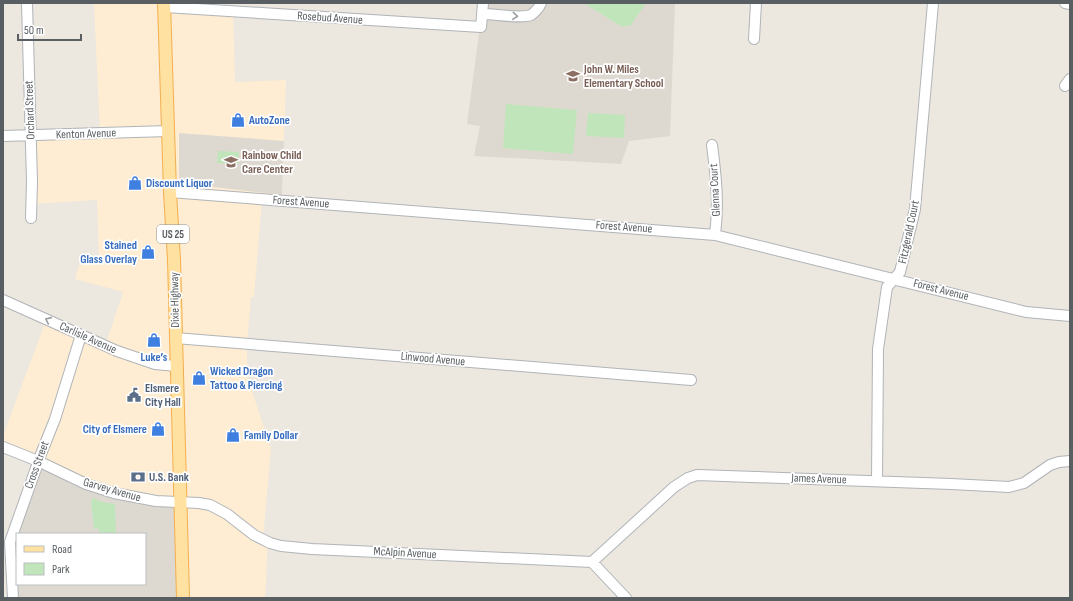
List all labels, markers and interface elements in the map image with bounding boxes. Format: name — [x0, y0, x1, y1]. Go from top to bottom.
street label: Rosebud Avenue — [297, 8, 363, 28]
one-way arrow — [512, 11, 518, 20]
scale bar — [18, 16, 81, 42]
text: 50 m — [24, 23, 44, 38]
place label: John W. Miles Elementary School — [583, 62, 664, 91]
school or university icon: John W. Miles Elementary School — [565, 68, 581, 84]
street label: Orchard Street — [21, 80, 39, 140]
shop icon: AutoZone — [230, 112, 246, 128]
place label: AutoZone — [248, 113, 290, 128]
street label: Kenton Avenue — [56, 125, 117, 143]
place label: Rainbow Child Care Center — [242, 148, 302, 177]
school or university icon: Rainbow Child Care Center — [223, 154, 239, 170]
street label: Glenna Court — [706, 163, 724, 217]
shop icon: Discount Liquor — [127, 175, 143, 191]
place label: Discount Liquor — [146, 176, 213, 191]
street label: Forest Avenue — [272, 193, 330, 211]
street label: Fitzgerald Court — [895, 199, 923, 265]
street label: Forest Avenue — [595, 218, 653, 236]
road number: US 25 — [157, 225, 189, 243]
place label: Stained Glass Overlay — [80, 238, 137, 267]
shop icon: Stained Glass Overlay — [140, 244, 156, 260]
street label: Dixie Highway — [167, 272, 183, 328]
street label: Forest Avenue — [912, 276, 970, 304]
one-way arrow — [44, 317, 52, 325]
street label: Carlisle Avenue — [57, 319, 119, 357]
shop icon: Luke’s — [146, 332, 162, 348]
street label: Linwood Avenue — [400, 349, 466, 369]
place label: Luke’s — [141, 350, 168, 365]
place label: Wicked Dragon Tattoo & Piercing — [210, 364, 282, 393]
shop icon: Wicked Dragon Tattoo & Piercing — [191, 370, 207, 386]
place label: Elsmere City Hall — [145, 381, 181, 410]
public building icon: Elsmere City Hall — [126, 387, 142, 403]
shop icon: City of Elsmere — [150, 421, 166, 437]
place label: City of Elsmere — [83, 422, 147, 437]
shop icon: Family Dollar — [225, 427, 241, 443]
place label: Family Dollar — [244, 428, 298, 443]
street label: Cross Street — [21, 439, 53, 491]
bank icon: U.S. Bank — [130, 469, 146, 485]
place label: U.S. Bank — [149, 470, 189, 485]
street label: James Avenue — [790, 471, 847, 487]
street label: Garvey Avenue — [81, 475, 143, 505]
legend — [16, 533, 146, 585]
text: Road — [52, 542, 72, 557]
street label: McAlpin Avenue — [373, 544, 437, 562]
text: Park — [52, 562, 70, 577]

